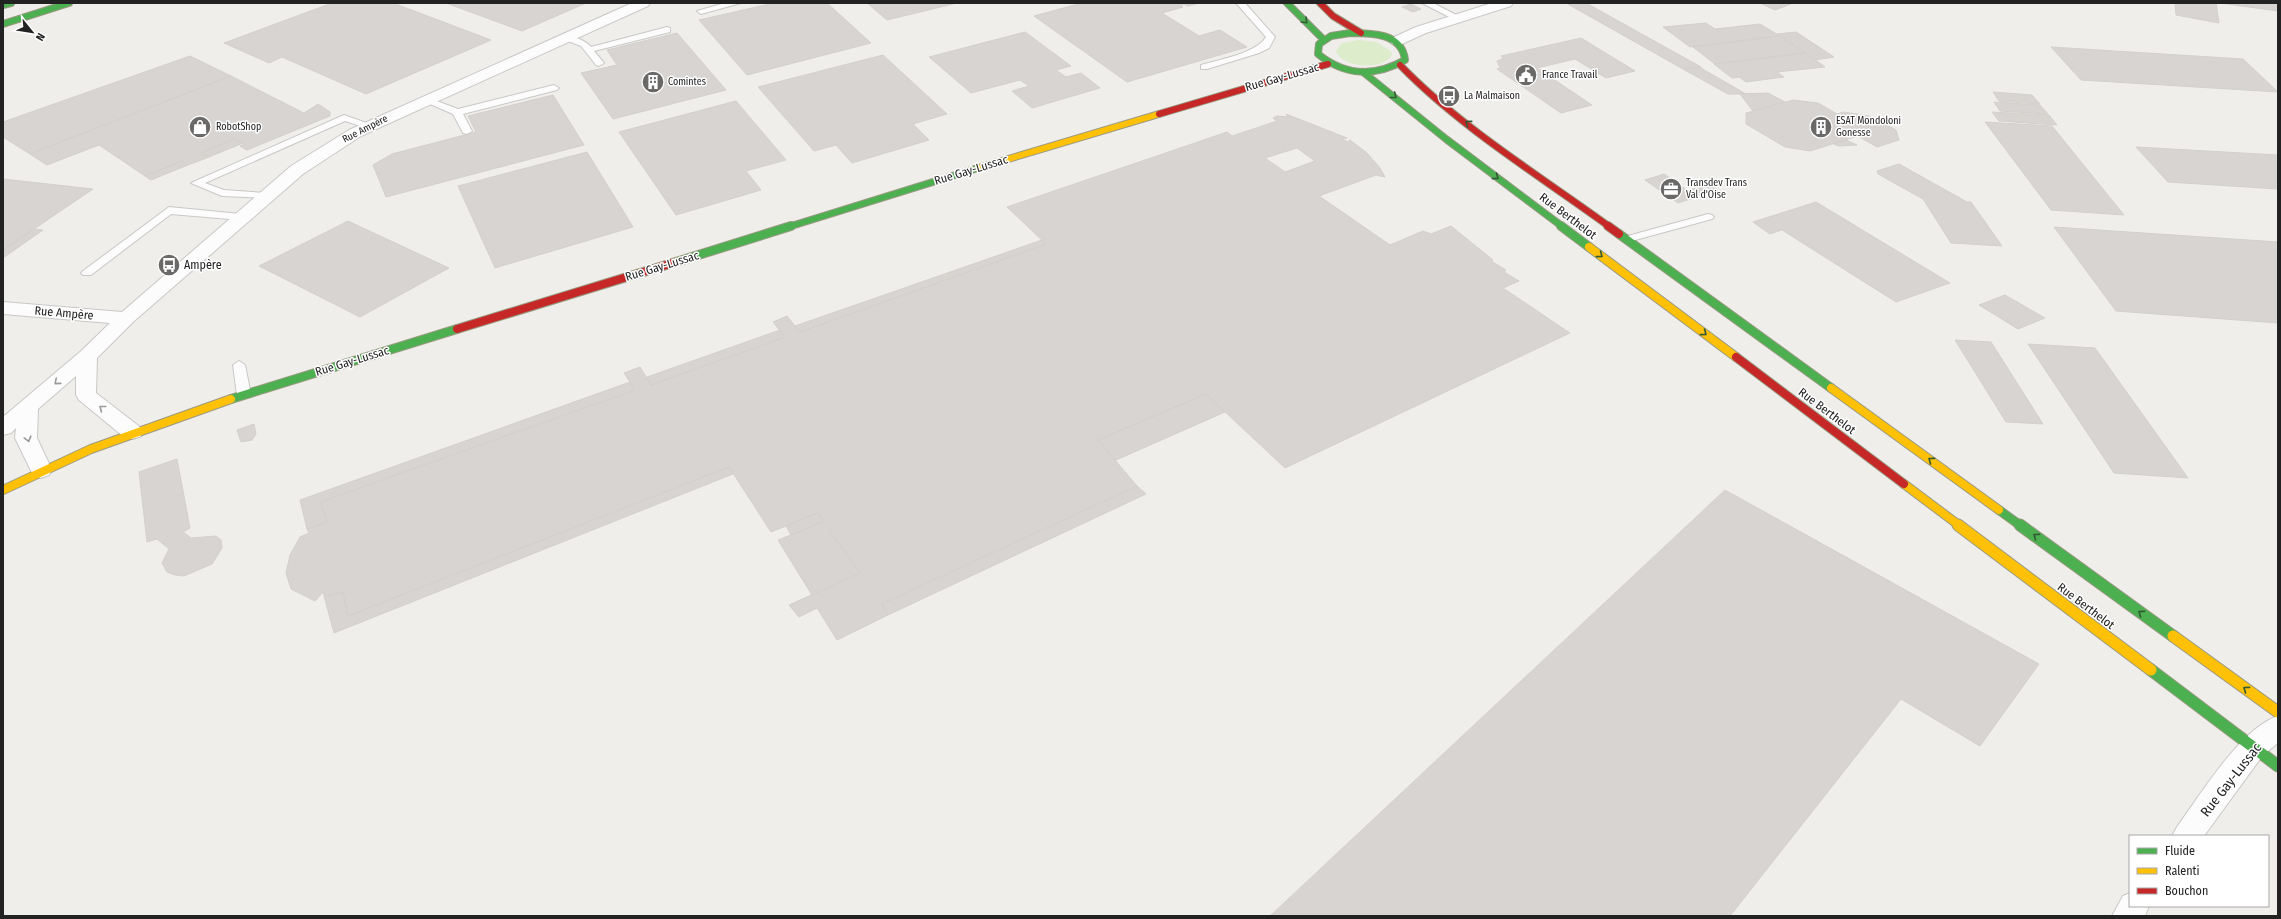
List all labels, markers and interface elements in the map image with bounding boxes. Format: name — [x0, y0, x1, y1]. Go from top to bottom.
north arrow — [12, 12, 52, 52]
one-way arrow — [1300, 16, 1308, 24]
text: N — [33, 31, 48, 43]
street label: Rue Gay-Lussac — [1243, 60, 1321, 94]
public building icon: France Travail — [1513, 62, 1539, 88]
building icon: Comintes — [640, 69, 666, 95]
place label: France Travail — [1542, 69, 1598, 81]
place label: Comintes — [668, 76, 706, 88]
bus stop icon: La Malmaison — [1436, 83, 1462, 109]
place label: La Malmaison — [1464, 90, 1520, 102]
one-way arrow — [1389, 92, 1396, 99]
street label: Rue Ampère — [340, 112, 390, 146]
shop icon: RobotShop — [187, 114, 213, 140]
building icon: ESAT Mondoloni Gonesse — [1808, 114, 1834, 140]
place label: ESAT Mondoloni Gonesse — [1836, 115, 1901, 139]
place label: RobotShop — [216, 121, 261, 133]
one-way arrow — [1465, 121, 1472, 128]
street label: Rue Gay-Lussac — [932, 152, 1010, 188]
one-way arrow — [1492, 172, 1499, 179]
office icon: Transdev Trans Val d'Oise — [1658, 176, 1684, 202]
place label: Transdev Trans Val d'Oise — [1686, 177, 1747, 201]
street label: Rue Berthelot — [1537, 190, 1599, 242]
street label: Rue Gay-Lussac — [623, 248, 701, 284]
one-way arrow — [1596, 250, 1603, 258]
bus stop icon: Ampère — [156, 252, 182, 278]
place label: Ampère — [184, 258, 222, 272]
street label: Rue Ampère — [34, 303, 94, 323]
one-way arrow — [1699, 328, 1706, 335]
street label: Rue Gay-Lussac — [313, 343, 391, 379]
one-way arrow — [55, 377, 62, 384]
street label: Rue Berthelot — [1796, 385, 1858, 437]
one-way arrow — [99, 406, 106, 413]
one-way arrow — [23, 436, 32, 443]
one-way arrow — [1929, 457, 1936, 464]
one-way arrow — [2034, 534, 2041, 541]
street label: Rue Berthelot — [2055, 580, 2117, 632]
one-way arrow — [2139, 611, 2146, 618]
one-way arrow — [2244, 687, 2251, 694]
street label: Rue Gay-Lussac — [2197, 740, 2265, 820]
legend — [2129, 835, 2269, 907]
text: Fluide — [2165, 844, 2195, 858]
text: Ralenti — [2165, 864, 2200, 878]
text: Bouchon — [2165, 884, 2208, 898]

